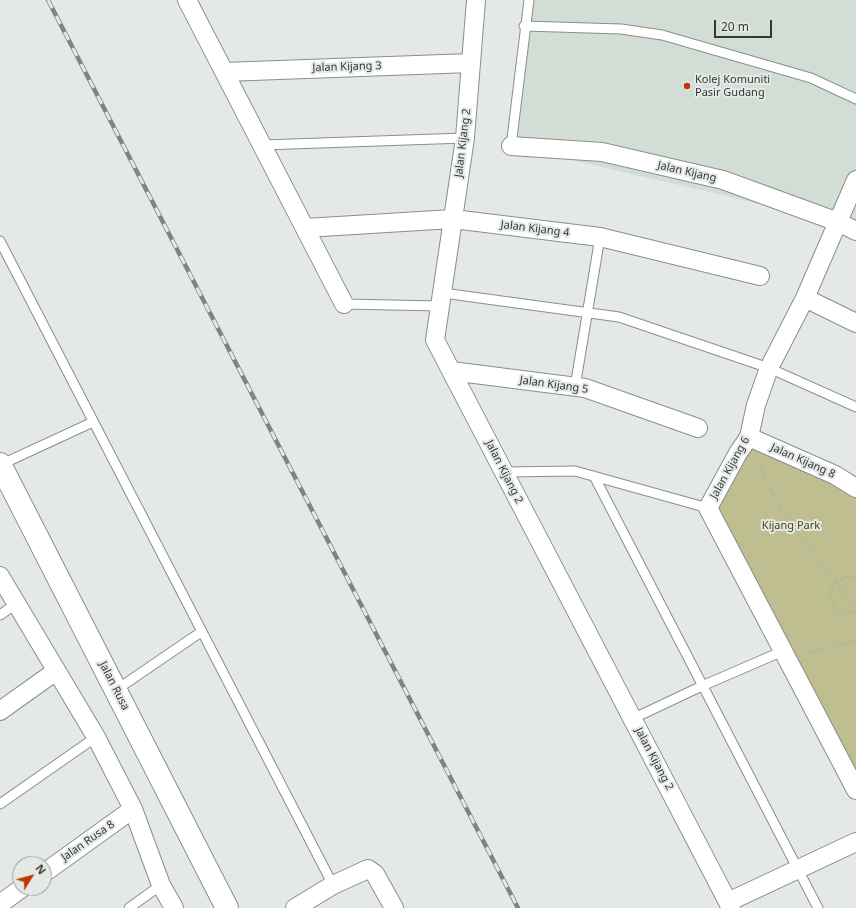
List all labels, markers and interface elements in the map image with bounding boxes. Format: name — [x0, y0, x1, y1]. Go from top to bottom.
scale bar — [716, 12, 774, 38]
text: 20 m — [721, 18, 749, 35]
street label: Jalan Kijang 3 — [312, 59, 382, 75]
place label: Kolej Komuniti Pasir Gudang — [695, 73, 770, 99]
marker: Kolej Komuniti Pasir Gudang — [682, 81, 692, 91]
street label: Jalan Kijang 2 — [452, 108, 474, 178]
street label: Jalan Kijang — [656, 159, 718, 185]
street label: Jalan Kijang 4 — [500, 218, 570, 240]
street label: Jalan Kijang 5 — [519, 374, 589, 396]
street label: Jalan Kijang 6 — [707, 435, 753, 501]
street label: Jalan Kijang 2 — [482, 438, 526, 506]
street label: Jalan Kijang 8 — [769, 441, 837, 481]
park label: Kijang Park — [762, 519, 820, 533]
street label: Jalan Rusa — [96, 659, 132, 713]
street label: Jalan Kijang 2 — [632, 725, 676, 793]
street label: Jalan Rusa 8 — [59, 818, 117, 864]
north arrow — [12, 856, 52, 896]
text: N — [32, 861, 50, 877]

